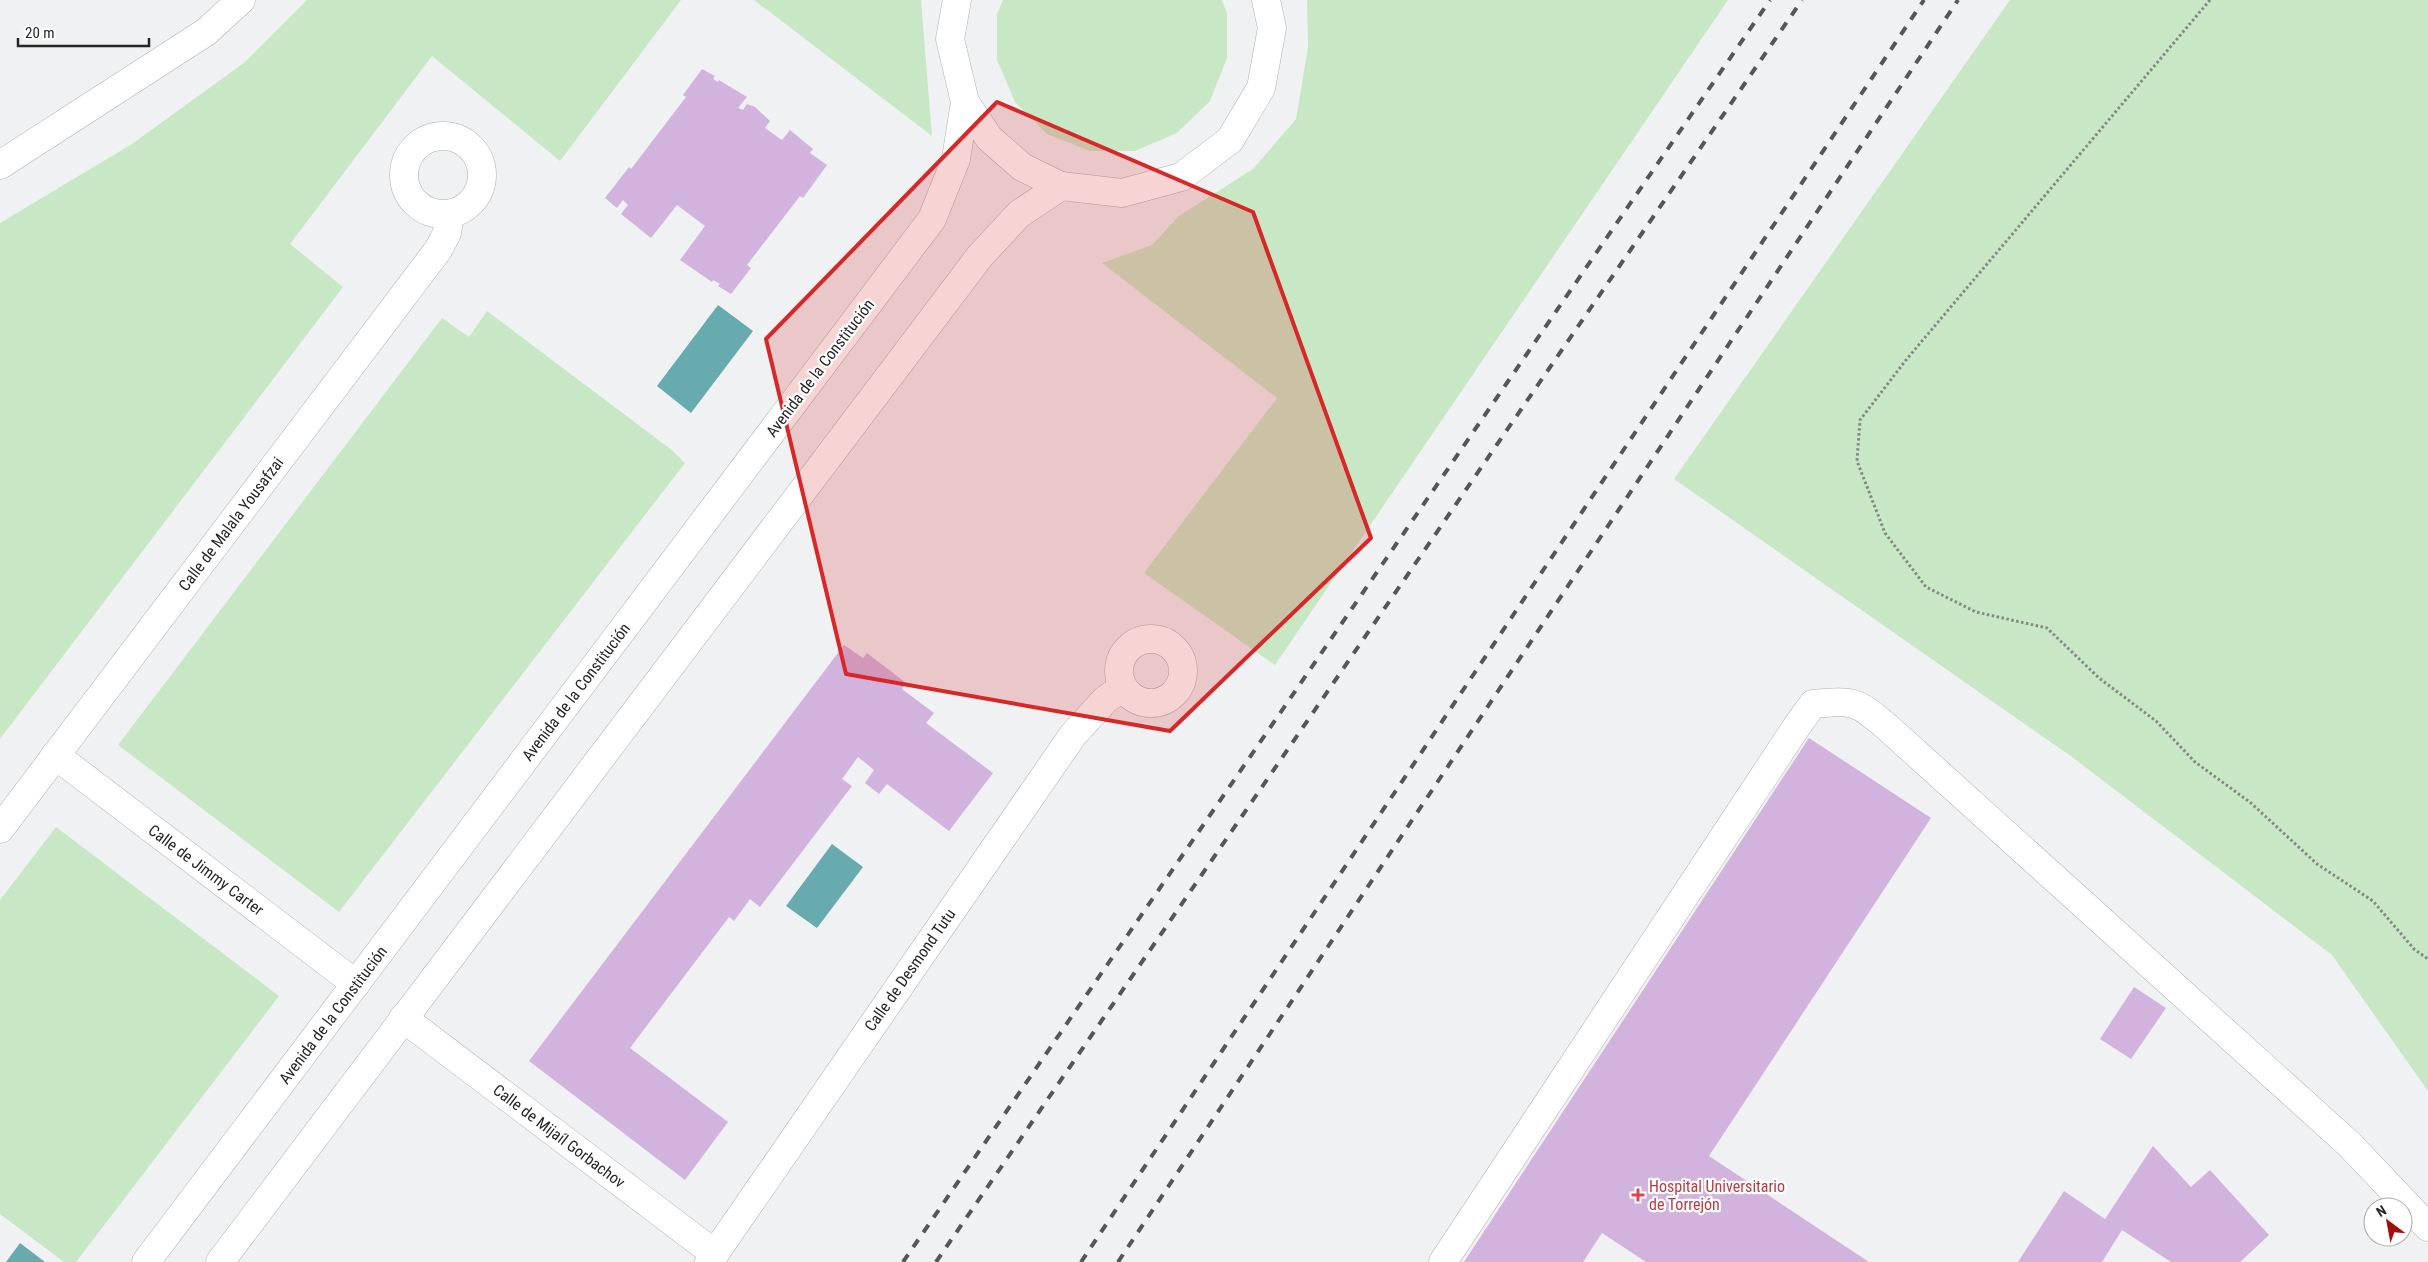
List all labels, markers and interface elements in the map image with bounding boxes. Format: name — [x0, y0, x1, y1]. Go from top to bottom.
scale bar — [18, 15, 149, 47]
text: 20 m — [25, 24, 55, 42]
street label: Avenida de la Constitución — [762, 295, 878, 441]
street label: Calle de Malala Yousafzai — [175, 453, 287, 595]
street label: Avenida de la Constitución — [518, 619, 634, 765]
street label: Calle de Jimmy Carter — [145, 820, 267, 920]
street label: Calle de Desmond Tutu — [861, 905, 959, 1035]
street label: Avenida de la Constitución — [275, 942, 391, 1088]
street label: Calle de Mijaíl Gorbachov — [489, 1080, 629, 1192]
place label: Hospital Universitario de Torrejón — [1649, 1177, 1785, 1214]
marker: Hospital Universitario de Torrejón — [1631, 1188, 1645, 1202]
north arrow — [2363, 1197, 2413, 1247]
text: N — [2373, 1202, 2389, 1220]

